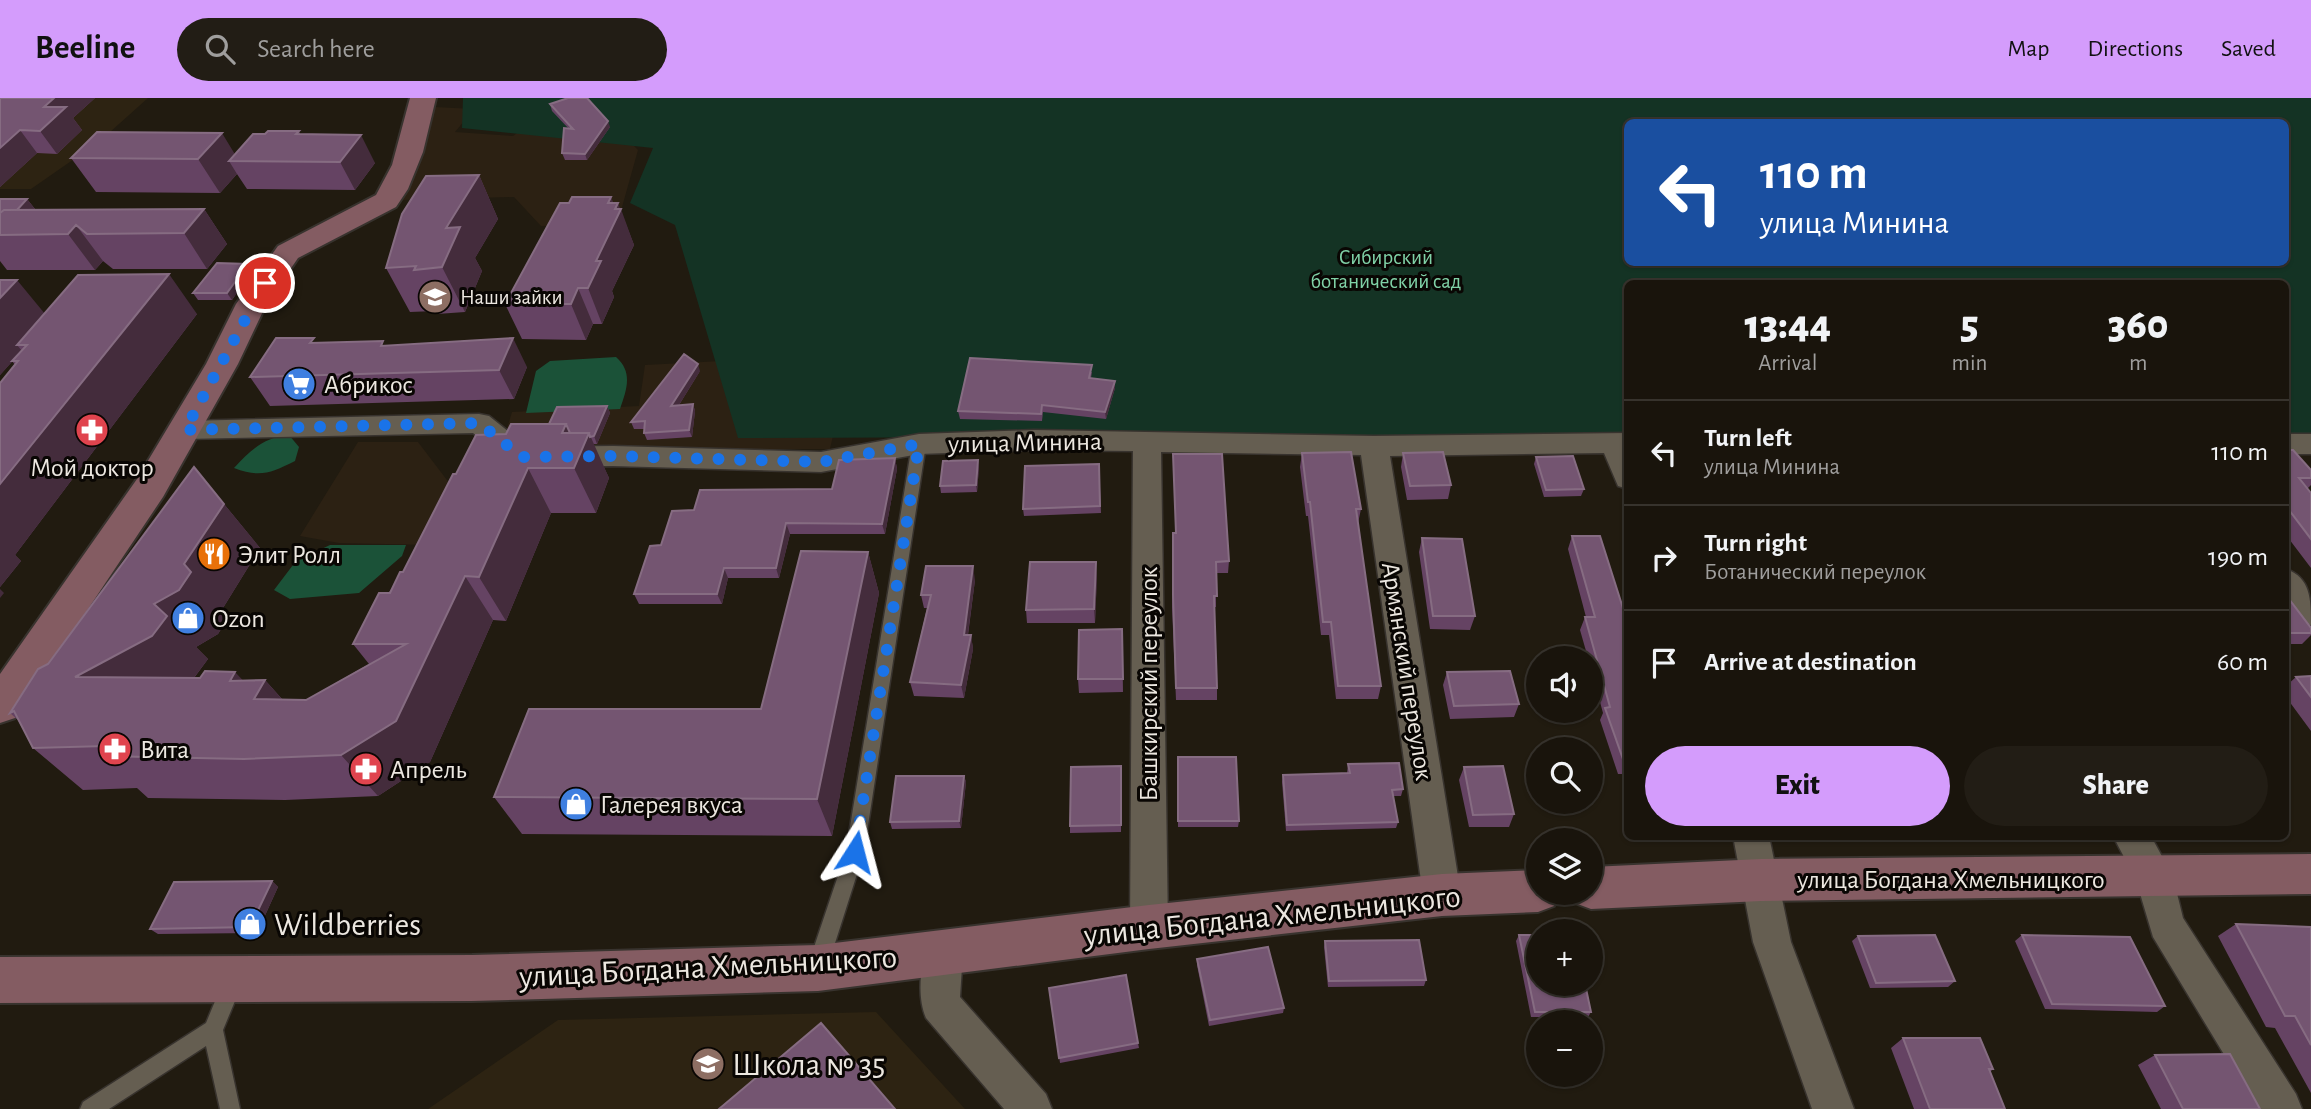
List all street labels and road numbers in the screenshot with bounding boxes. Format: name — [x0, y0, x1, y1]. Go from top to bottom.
street label: улица Минина — [947, 429, 1102, 457]
street label: Армянский переулок — [1377, 560, 1437, 782]
street label: Башкирский переулок — [1136, 566, 1162, 801]
street label: улица Богдана Хмельницкого — [1796, 867, 2105, 893]
street label: улица Богдана Хмельницкого — [1081, 880, 1462, 952]
street label: улица Богдана Хмельницкого — [517, 941, 898, 993]

